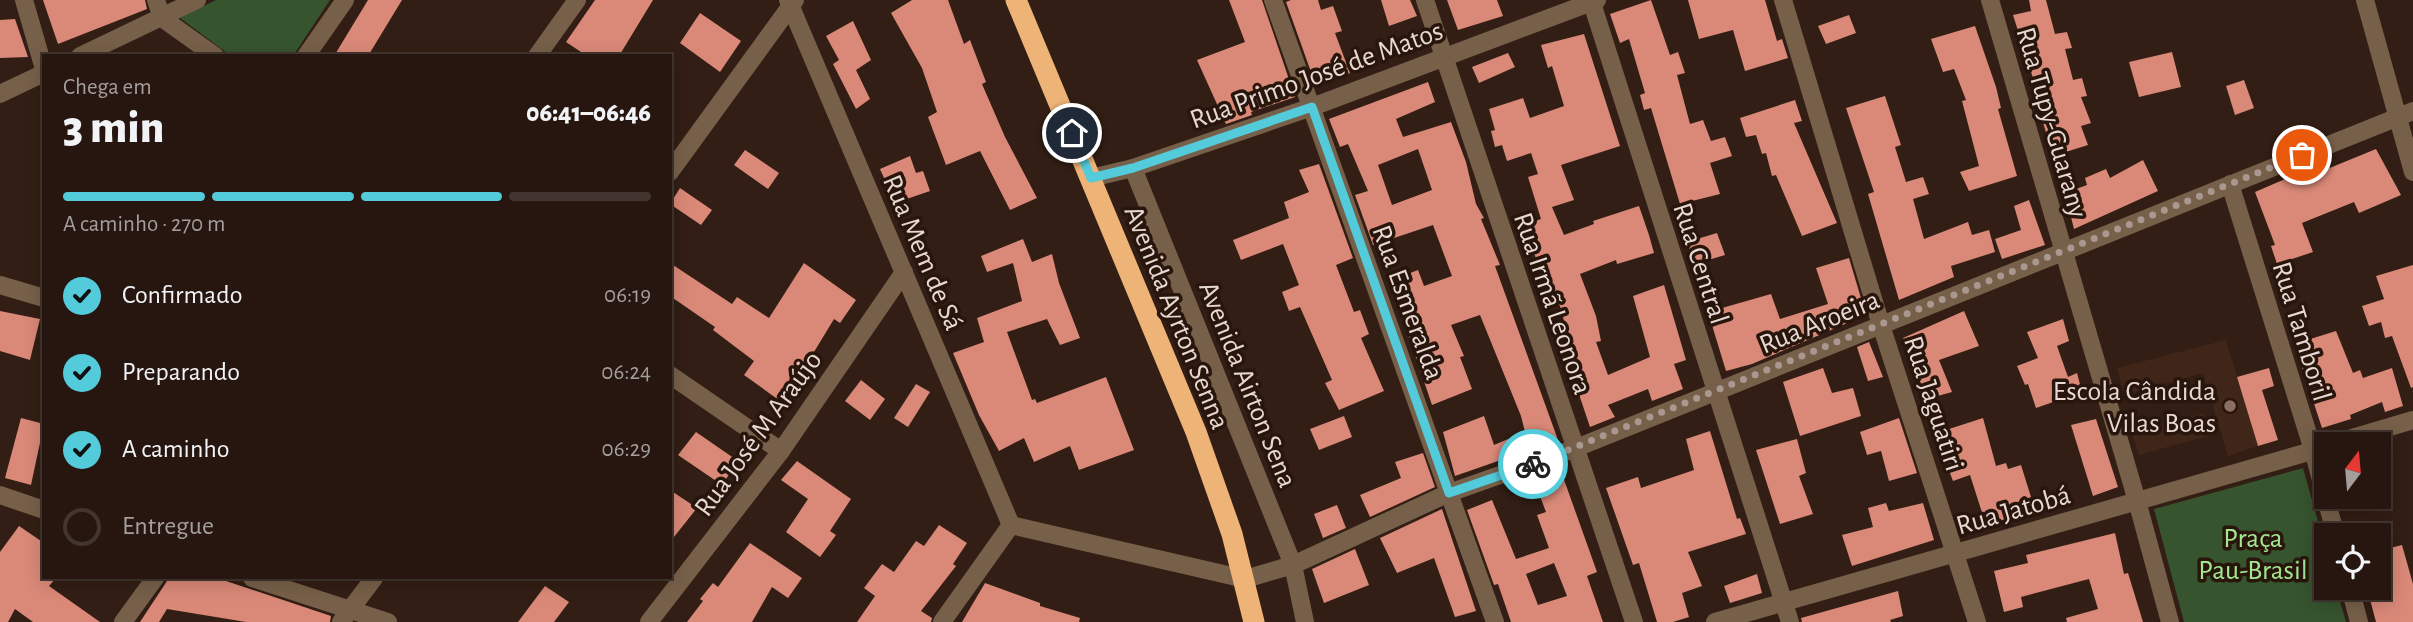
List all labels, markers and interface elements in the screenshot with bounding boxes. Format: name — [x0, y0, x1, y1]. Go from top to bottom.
street label: Rua Primo José de Matos — [1187, 17, 1447, 135]
street label: Rua Tupy-Guarany — [2010, 24, 2092, 221]
text: Chega em — [63, 76, 152, 99]
text: 06:41–06:46 — [526, 100, 651, 126]
pin — [1042, 103, 1102, 163]
text: 3 min — [63, 105, 164, 151]
icon: home — [1053, 114, 1091, 152]
pin — [2272, 125, 2332, 185]
icon: bag — [2283, 136, 2321, 174]
street label: Rua Mem de Sá — [877, 171, 967, 335]
street label: Rua Central — [1667, 200, 1733, 328]
street label: Avenida Ayrton Senna — [1119, 202, 1234, 433]
street label: Rua Irmã Leonora — [1508, 209, 1596, 398]
text: A caminho · 270 m — [63, 213, 225, 236]
street label: Rua Esmeralda — [1366, 222, 1448, 384]
street label: Rua Tamboril — [2267, 258, 2336, 405]
icon: check — [63, 277, 101, 315]
street label: Avenida Airton Sena — [1193, 278, 1301, 492]
text: Confirmado — [122, 282, 243, 308]
text: 06:19 — [604, 284, 651, 307]
street label: Rua Aroeira — [1756, 286, 1884, 360]
street label: Rua Jaguatiri — [1898, 333, 1968, 475]
street label: Rua José M Araújo — [690, 347, 828, 522]
icon: check — [63, 354, 101, 392]
text: Preparando — [122, 359, 240, 385]
text: 06:24 — [601, 361, 651, 384]
place label: Escola Cândida Vilas Boas — [2053, 378, 2216, 438]
marker: Escola Cândida Vilas Boas — [2222, 398, 2238, 414]
courier — [1498, 429, 1568, 499]
icon: check — [63, 431, 101, 469]
north arrow — [2314, 432, 2390, 509]
map controls — [2314, 432, 2391, 600]
text: A caminho — [122, 436, 230, 462]
text: 06:29 — [602, 438, 651, 461]
icon: bike — [1514, 445, 1552, 483]
street label: Rua Jatobá — [1953, 481, 2074, 541]
text: Entregue — [122, 513, 214, 539]
button: locate — [2314, 523, 2391, 600]
park label: Praça Pau-Brasil — [2198, 525, 2308, 585]

